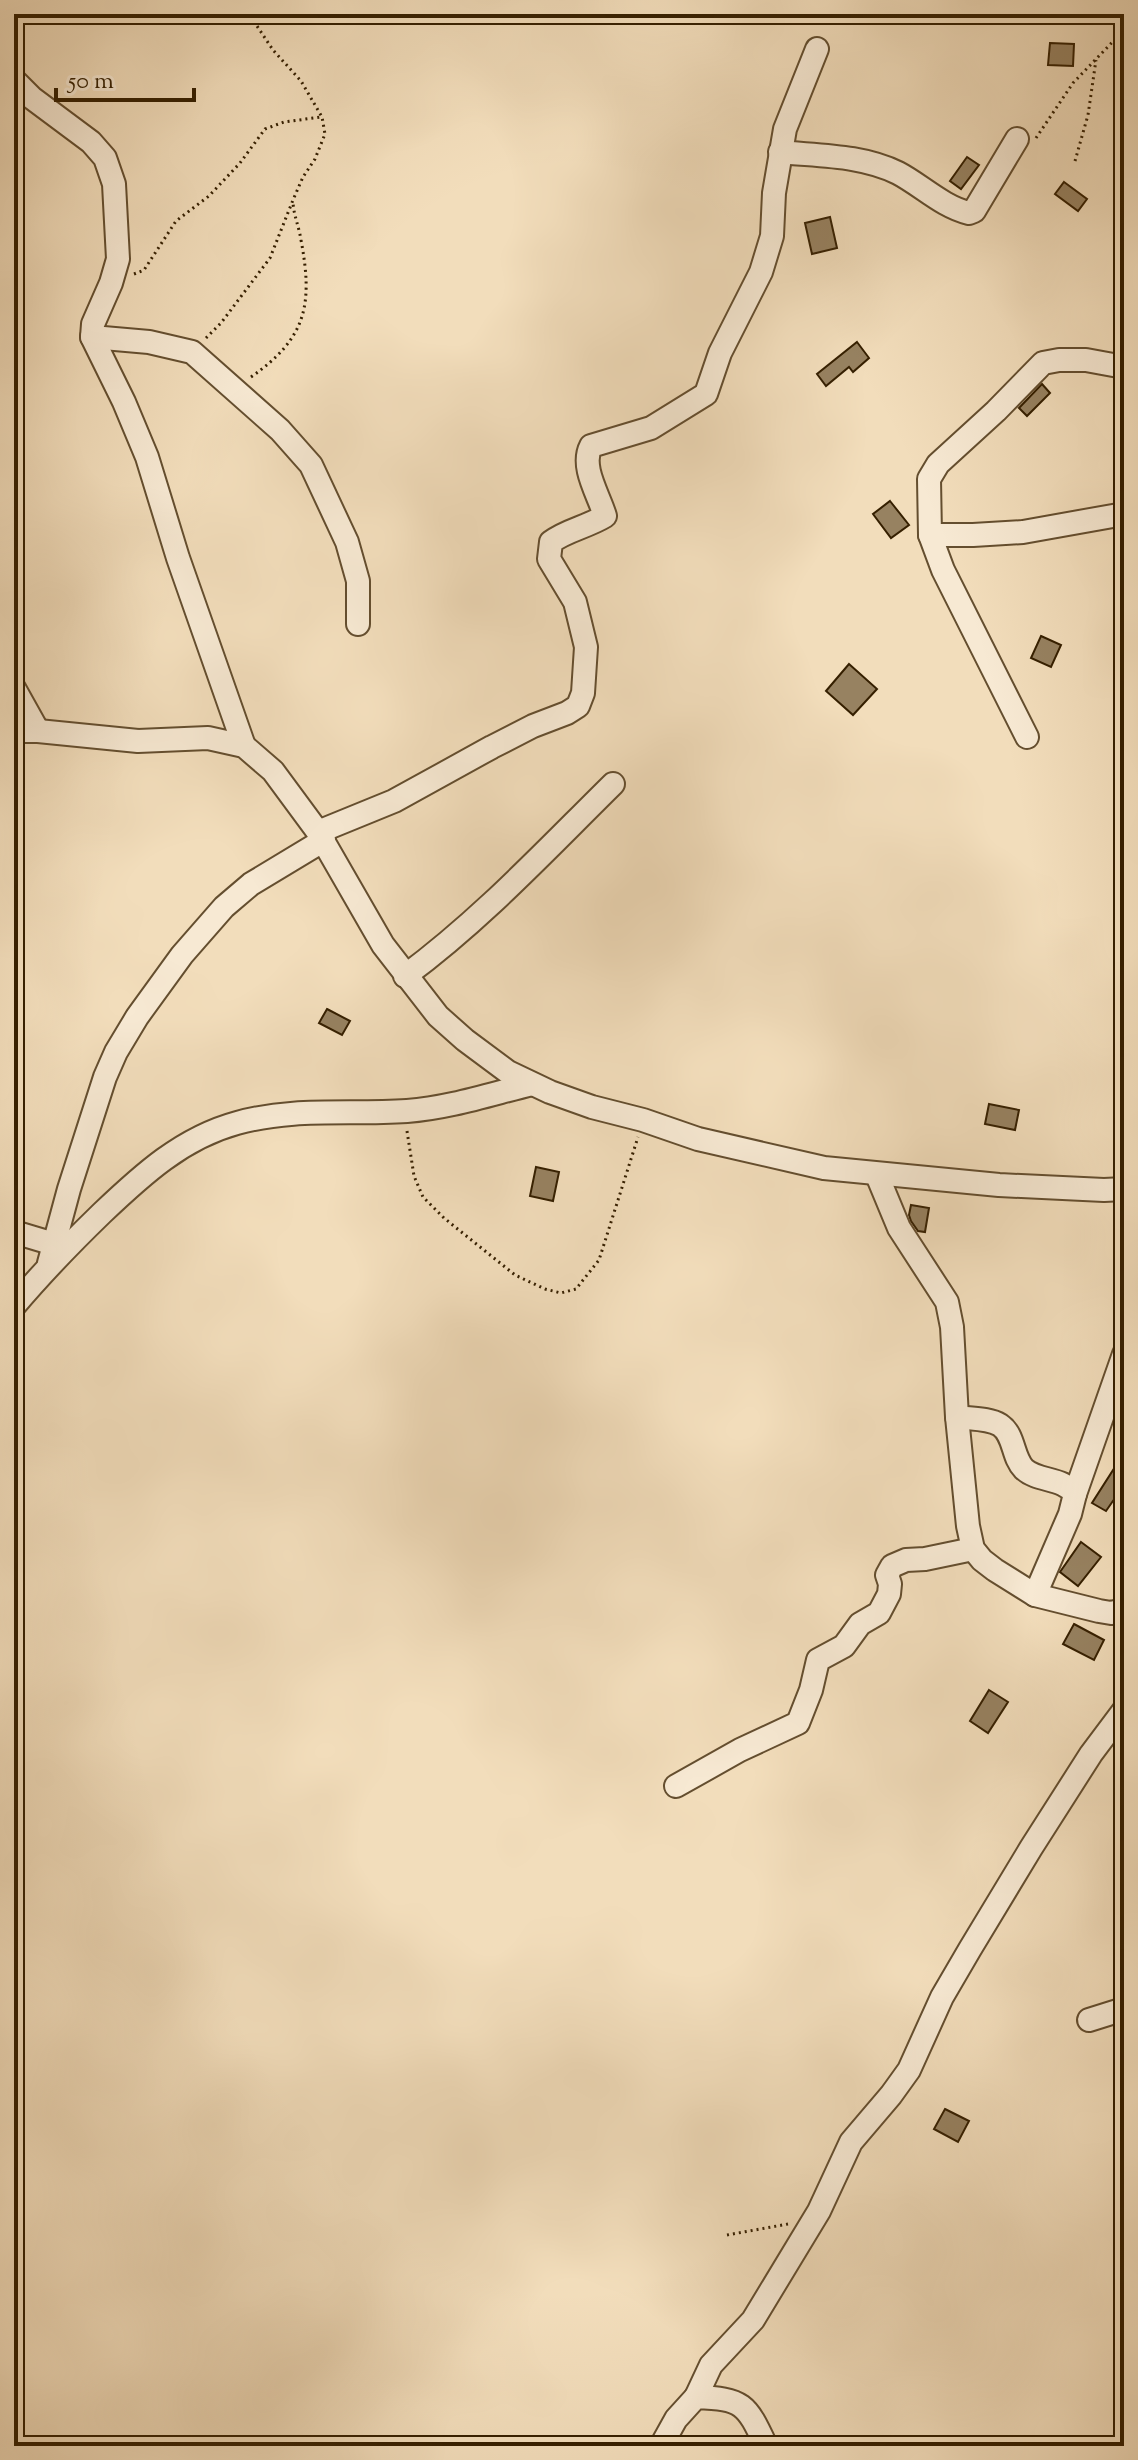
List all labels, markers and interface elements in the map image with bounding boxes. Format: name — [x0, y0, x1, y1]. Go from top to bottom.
scale bar — [56, 52, 194, 102]
text: 50 m — [66, 65, 114, 99]

